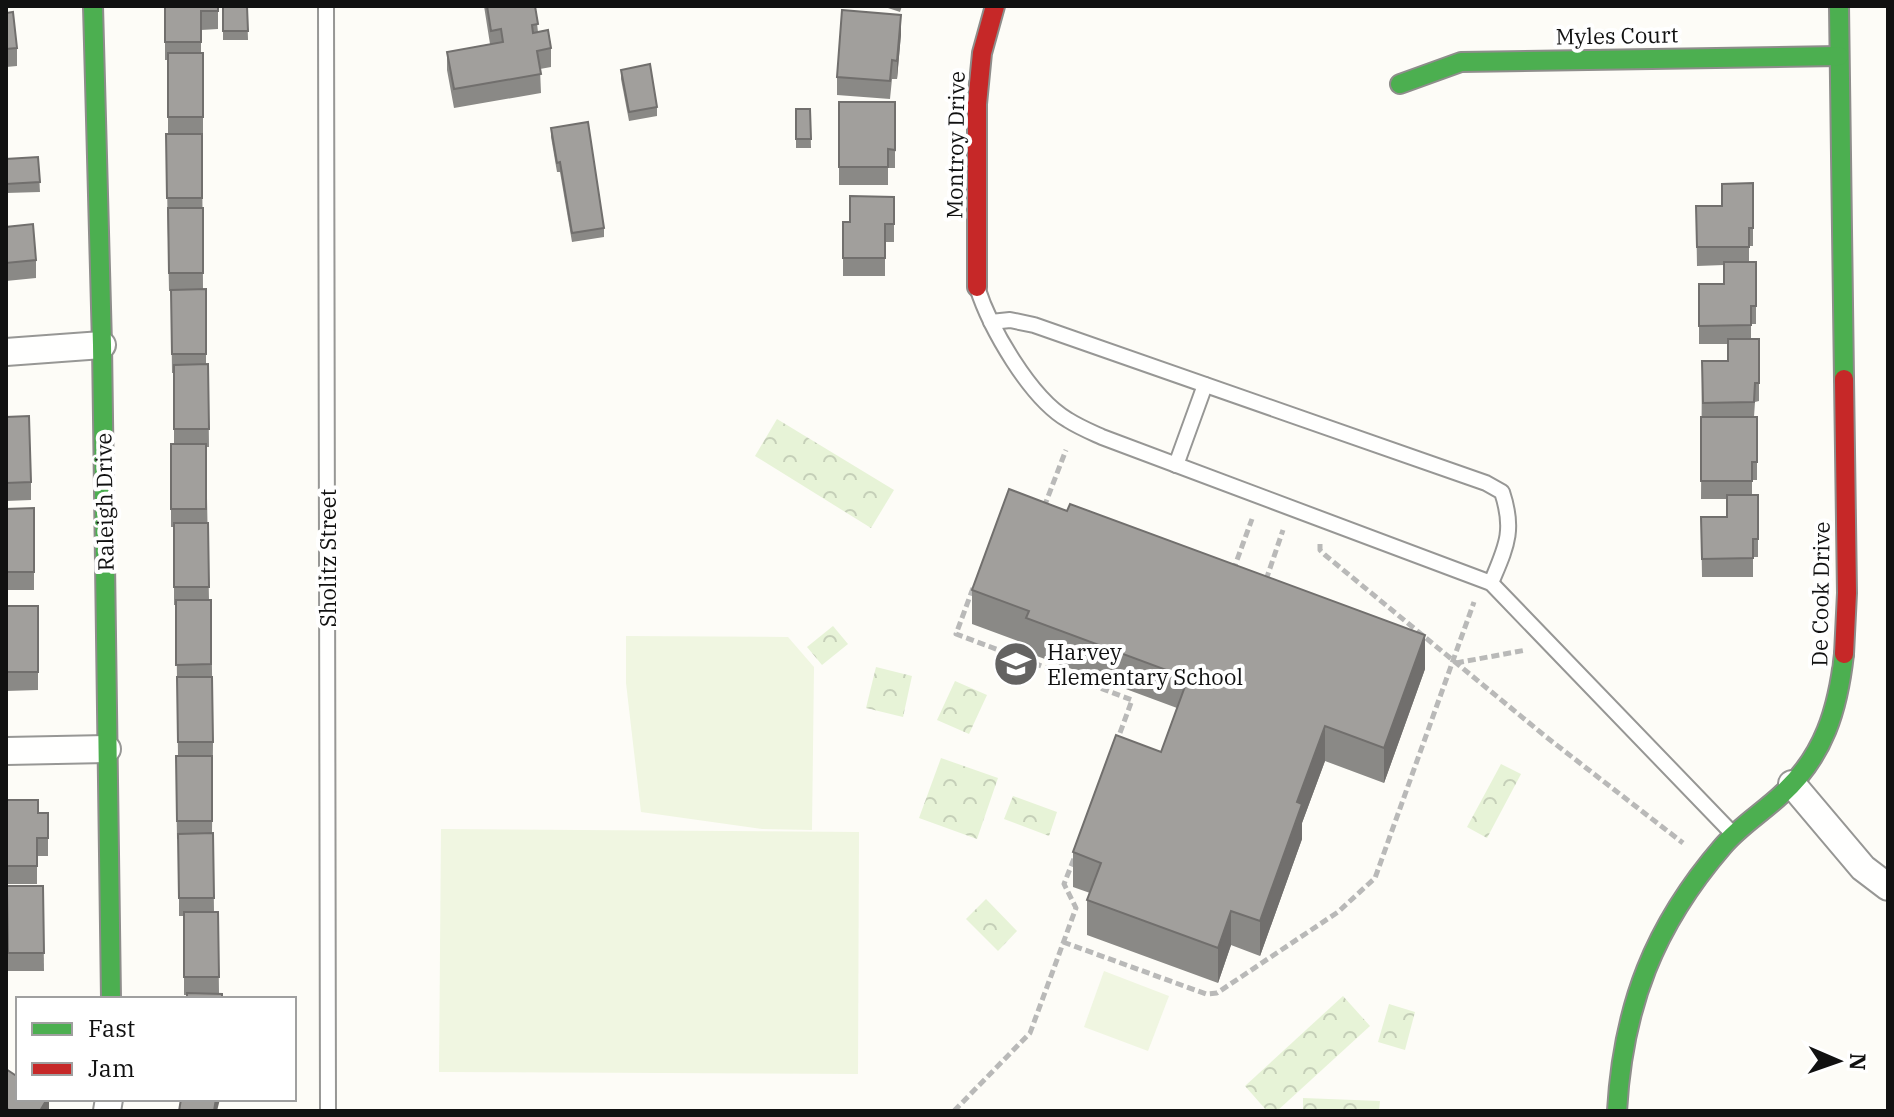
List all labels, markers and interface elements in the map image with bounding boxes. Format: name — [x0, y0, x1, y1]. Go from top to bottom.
street label: Myles Court — [1555, 19, 1679, 51]
street label: Montroy Drive — [939, 71, 971, 219]
street label: Raleigh Drive — [88, 433, 120, 571]
street label: Sholitz Street — [313, 489, 342, 627]
street label: De Cook Drive — [1804, 521, 1836, 667]
place label: Harvey Elementary School — [1047, 637, 1243, 691]
school or university icon: Harvey Elementary School — [992, 640, 1040, 688]
legend — [16, 997, 296, 1101]
text: Fast — [88, 1012, 135, 1044]
north arrow — [1798, 1021, 1878, 1101]
text: Jam — [88, 1052, 135, 1084]
text: N — [1844, 1053, 1873, 1071]

